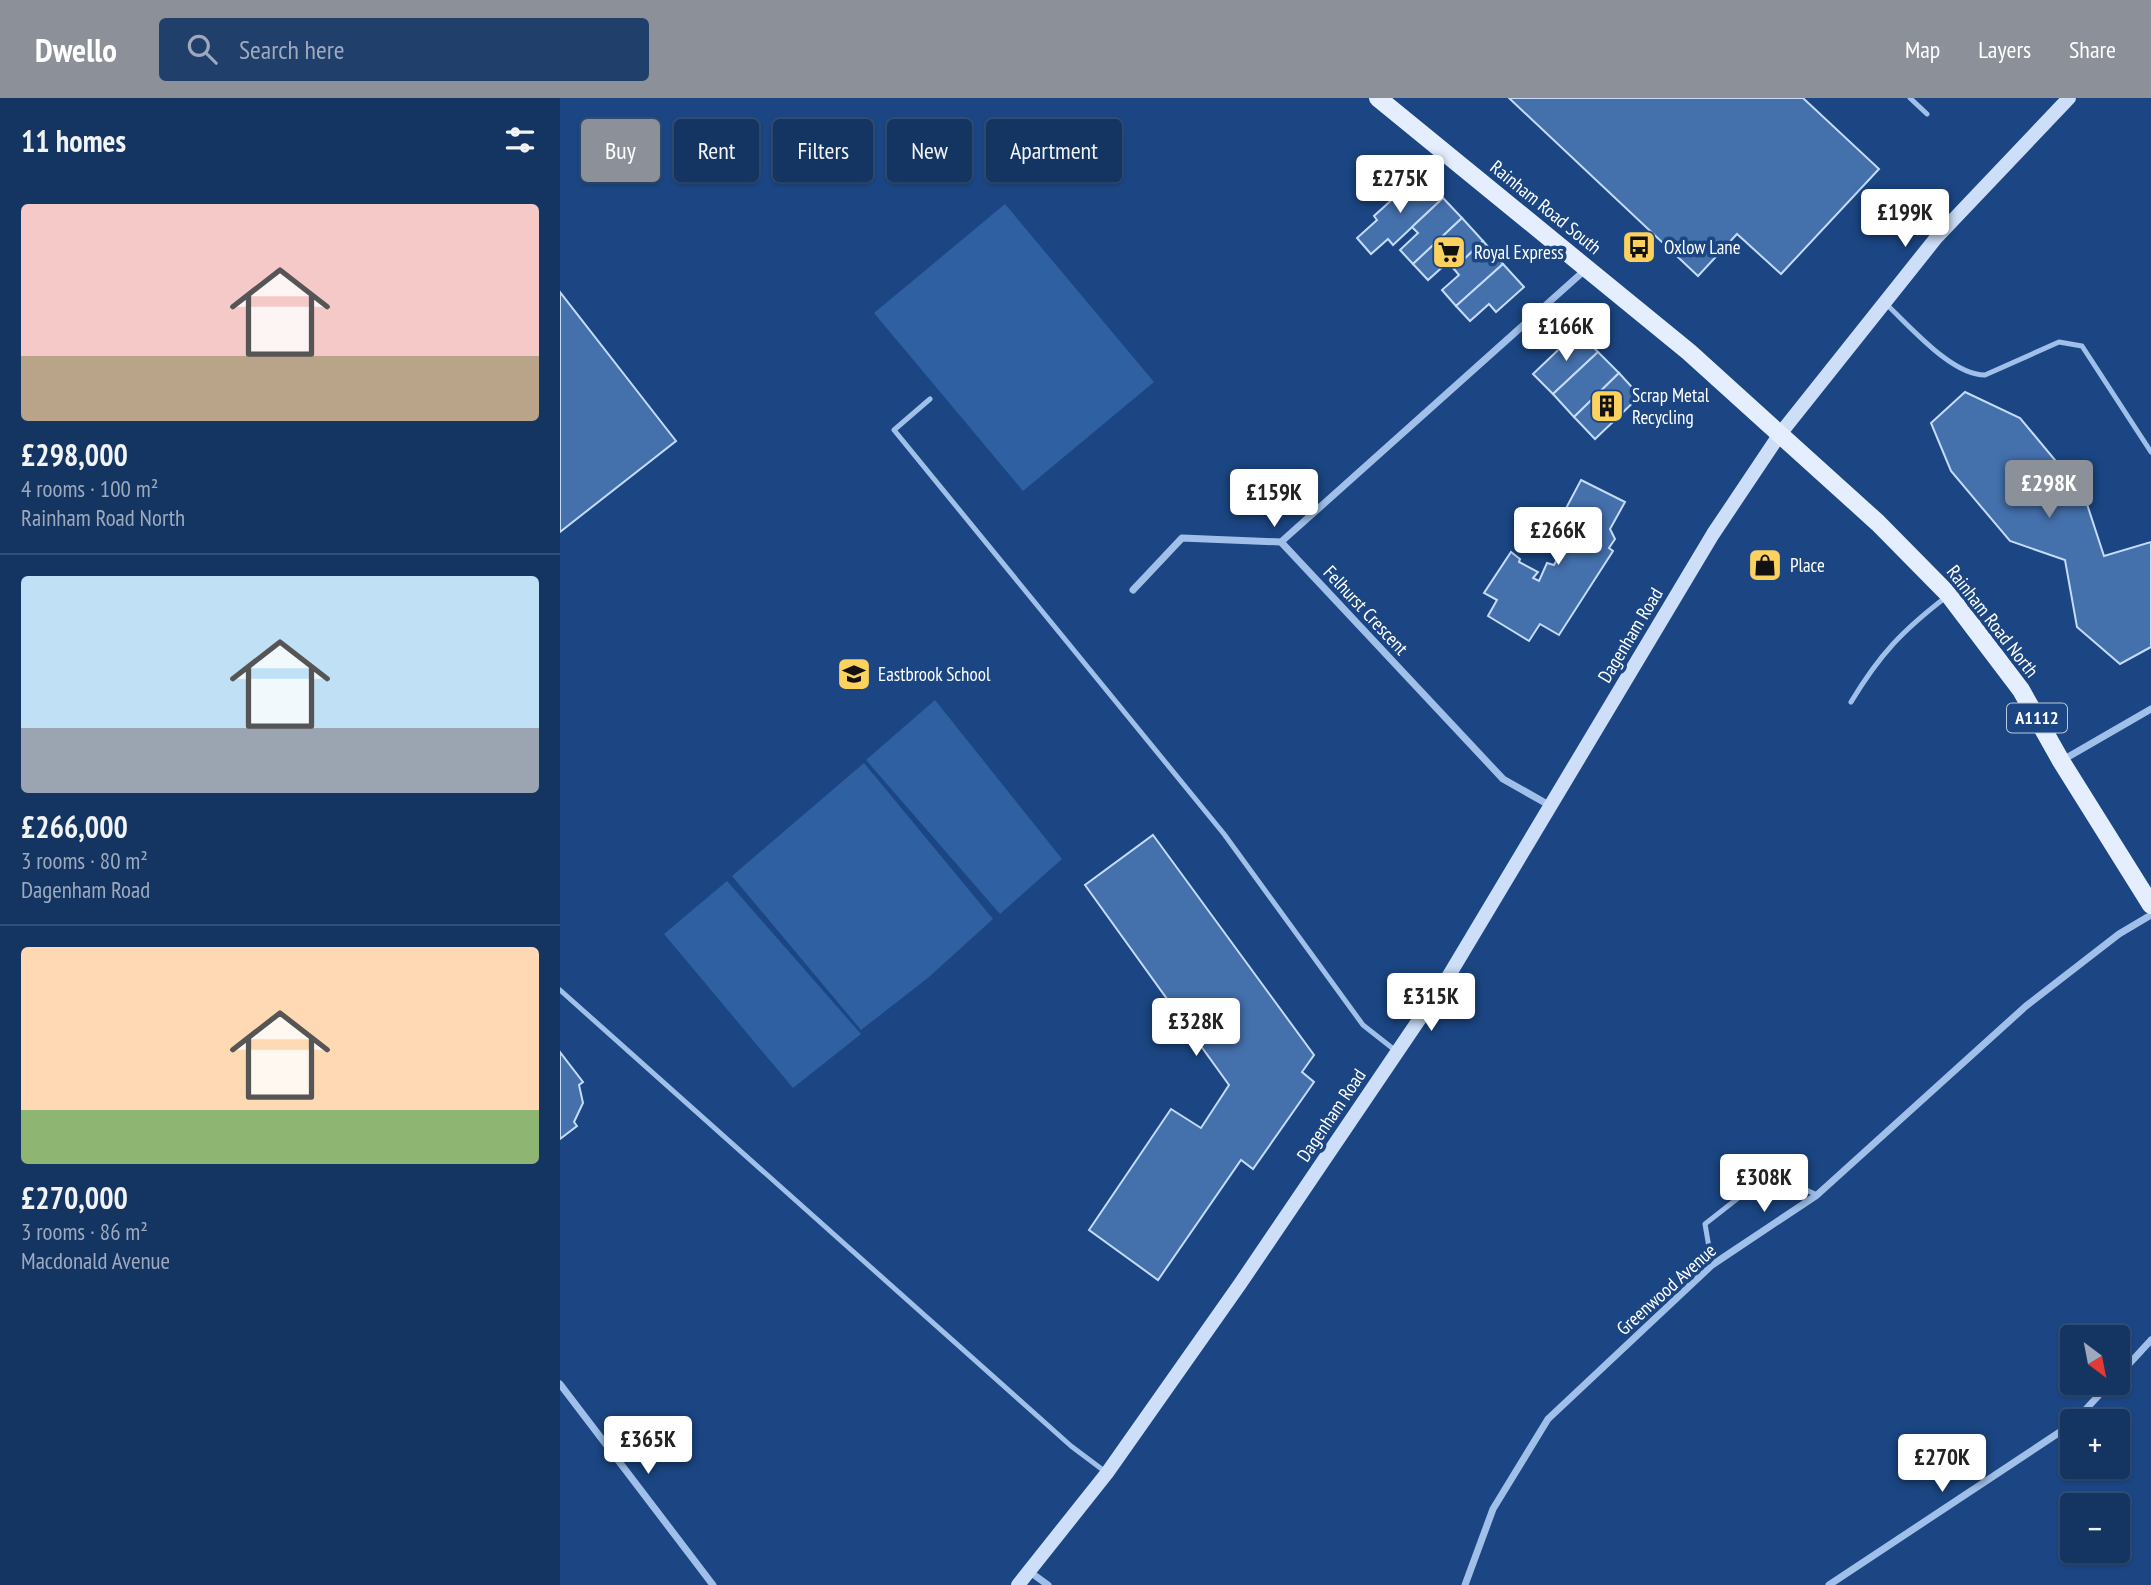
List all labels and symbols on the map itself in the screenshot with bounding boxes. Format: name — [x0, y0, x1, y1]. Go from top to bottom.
street label: Rainham Road South — [1486, 155, 1606, 259]
pin: £275K — [1351, 156, 1449, 215]
pin: £199K — [1856, 190, 1954, 249]
bus stop icon: Oxlow Lane — [1620, 228, 1658, 266]
supermarket icon: Royal Express — [1430, 233, 1468, 271]
place label: Oxlow Lane — [1664, 235, 1741, 259]
place label: Royal Express — [1474, 240, 1564, 264]
pin: £166K — [1517, 303, 1615, 363]
place label: Scrap Metal Recycling — [1632, 383, 1710, 429]
building icon: Scrap Metal Recycling — [1588, 387, 1626, 425]
pin: £298K — [2000, 460, 2098, 520]
pin: £159K — [1225, 470, 1323, 529]
pin: £266K — [1509, 508, 1607, 567]
shop icon: Place — [1746, 546, 1784, 584]
place label: Place — [1790, 553, 1825, 577]
street label: Felhurst Crescent — [1319, 560, 1414, 660]
street label: Rainham Road North — [1942, 560, 2044, 682]
street label: Dagenham Road — [1592, 583, 1668, 687]
school or university icon: Eastbrook School — [835, 655, 873, 693]
place label: Eastbrook School — [878, 662, 991, 686]
road number: A1112 — [2007, 704, 2067, 732]
pin: £315K — [1382, 974, 1480, 1033]
pin: £328K — [1147, 998, 1245, 1058]
street label: Dagenham Road — [1291, 1064, 1371, 1166]
pin: £308K — [1715, 1154, 1813, 1214]
street label: Greenwood Avenue — [1611, 1238, 1721, 1340]
north arrow — [2060, 1325, 2130, 1395]
pin: £365K — [599, 1416, 697, 1476]
pin: £270K — [1893, 1434, 1991, 1494]

